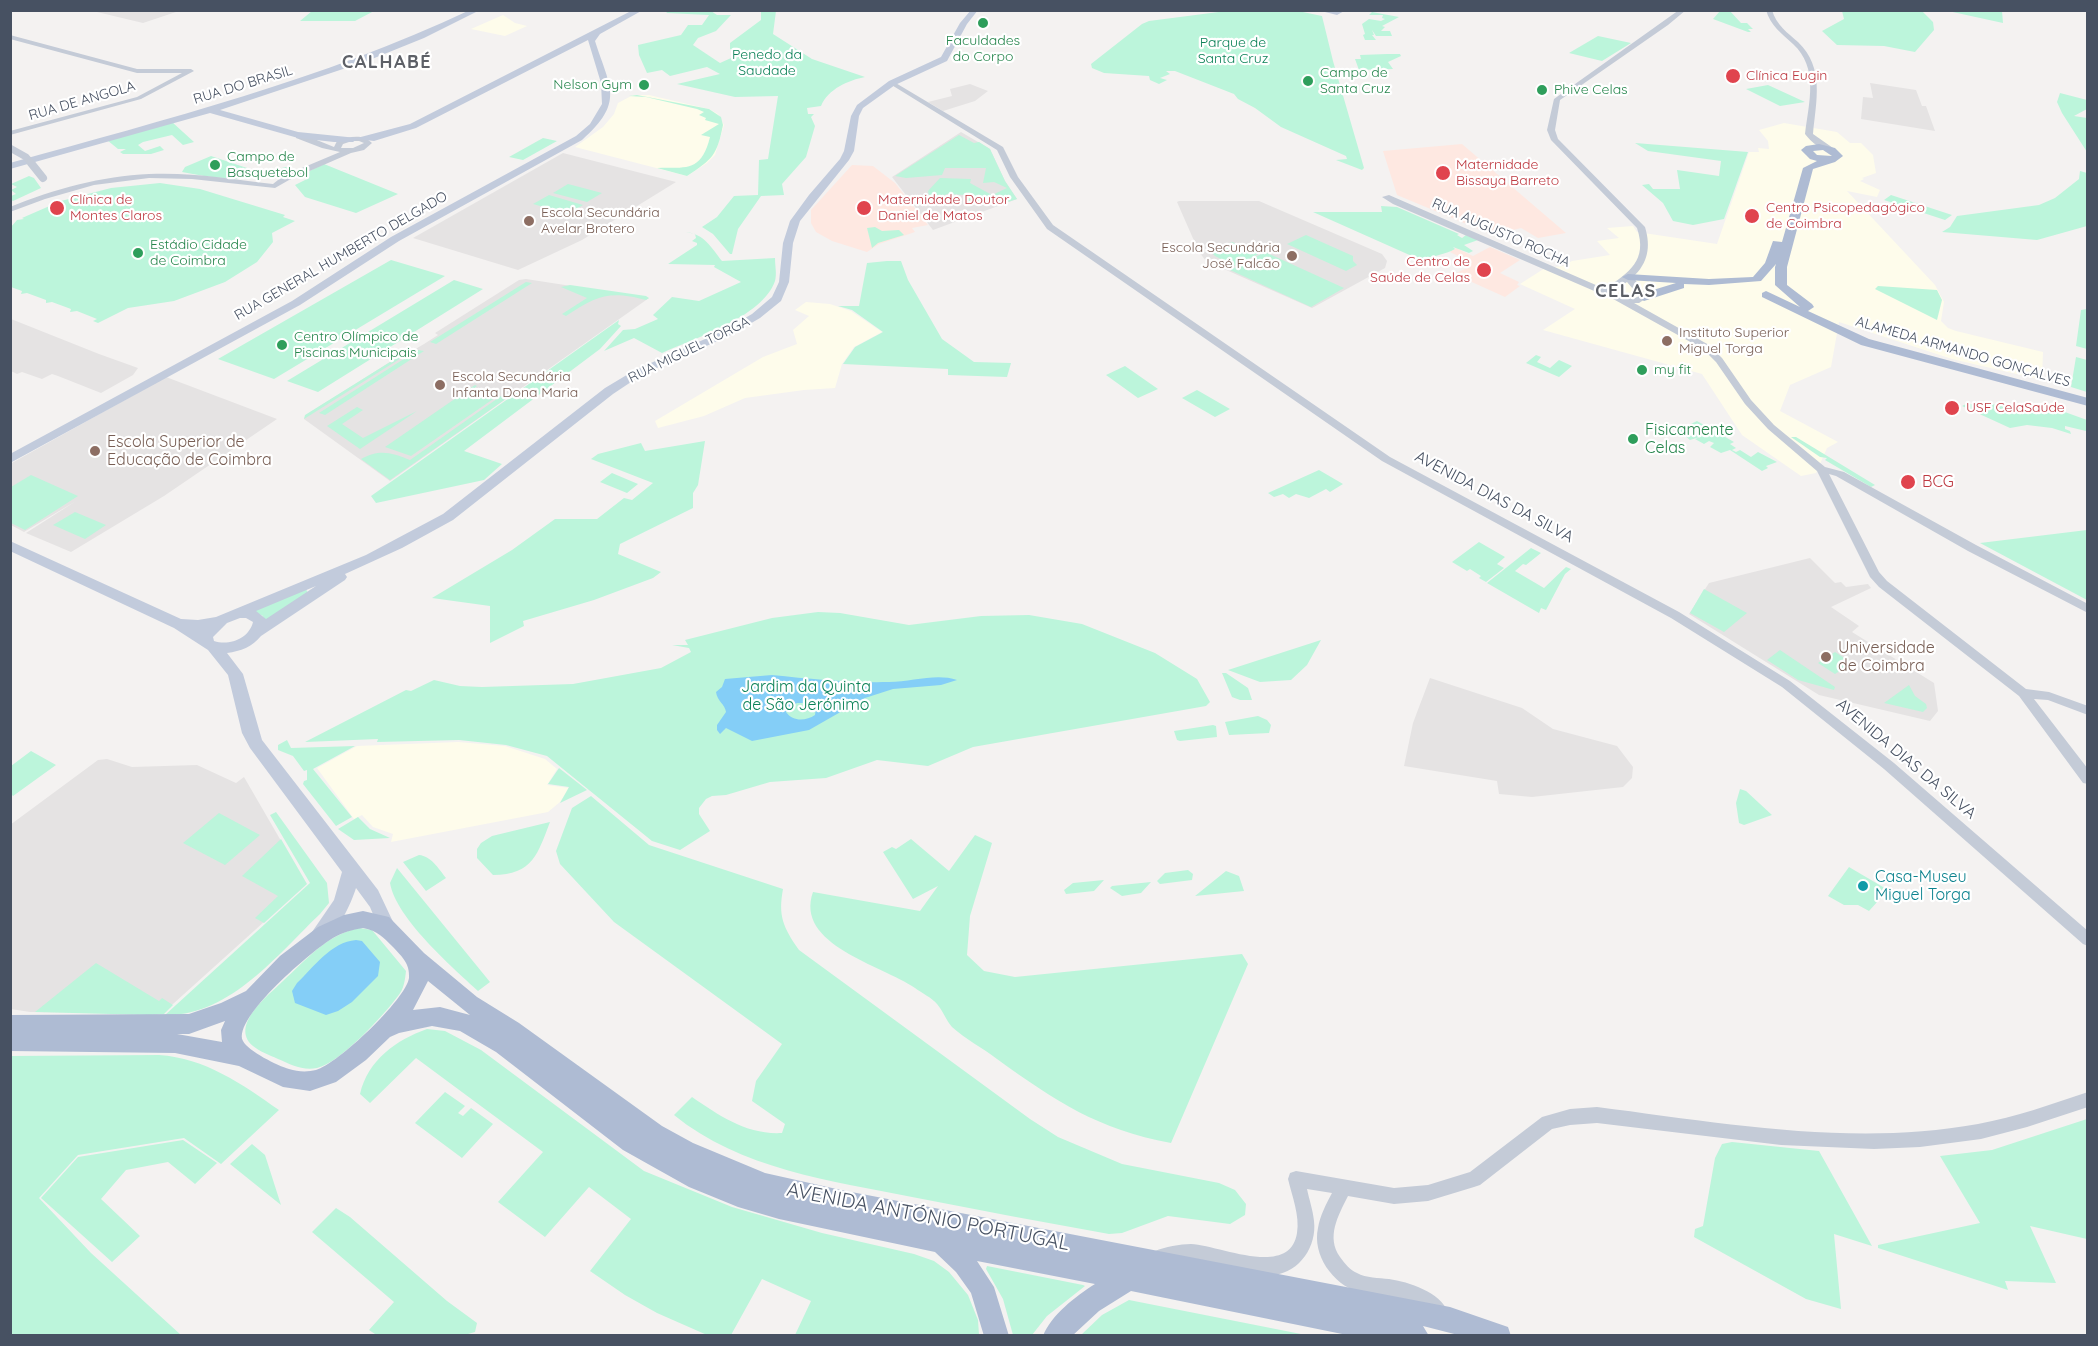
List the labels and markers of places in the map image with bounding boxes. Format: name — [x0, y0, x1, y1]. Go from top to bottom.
marker: Faculdades do Corpo — [976, 16, 990, 30]
place label: Faculdades do Corpo — [946, 33, 1020, 66]
place label: Campo de Santa Cruz — [1320, 65, 1391, 98]
marker: Clínica Eugin — [1724, 67, 1742, 85]
place label: Clínica Eugin — [1746, 68, 1827, 84]
marker: Campo de Santa Cruz — [1301, 74, 1315, 88]
place label: Nelson Gym — [553, 77, 632, 93]
marker: Nelson Gym — [637, 78, 651, 92]
place label: Phive Celas — [1554, 82, 1628, 98]
marker: Phive Celas — [1535, 83, 1549, 97]
place label: Campo de Basquetebol — [227, 149, 308, 182]
place label: Maternidade Bissaya Barreto — [1456, 157, 1559, 190]
marker: Campo de Basquetebol — [208, 158, 222, 172]
marker: Maternidade Bissaya Barreto — [1434, 164, 1452, 182]
place label: Clínica de Montes Claros — [70, 192, 162, 225]
place label: Maternidade Doutor Daniel de Matos — [878, 192, 1009, 225]
marker: Clínica de Montes Claros — [48, 199, 66, 217]
marker: Maternidade Doutor Daniel de Matos — [855, 199, 873, 217]
place label: Centro Psicopedagógico de Coimbra — [1766, 200, 1925, 232]
place label: Escola Secundária Avelar Brotero — [541, 205, 660, 238]
marker: Centro Psicopedagógico de Coimbra — [1743, 207, 1761, 225]
marker: Escola Secundária Avelar Brotero — [522, 214, 536, 228]
place label: Estádio Cidade de Coimbra — [150, 237, 247, 270]
place label: Escola Secundária José Falcão — [1161, 240, 1280, 272]
marker: Estádio Cidade de Coimbra — [131, 246, 145, 260]
marker: Escola Secundária José Falcão — [1285, 249, 1299, 263]
place label: Centro de Saúde de Celas — [1370, 254, 1470, 286]
marker: Centro de Saúde de Celas — [1475, 261, 1493, 279]
place label: Instituto Superior Miguel Torga — [1679, 325, 1789, 358]
place label: Centro Olímpico de Piscinas Municipais — [294, 329, 418, 362]
marker: Instituto Superior Miguel Torga — [1660, 334, 1674, 348]
marker: Centro Olímpico de Piscinas Municipais — [275, 338, 289, 352]
place label: my fit — [1654, 362, 1691, 378]
marker: my fit — [1635, 363, 1649, 377]
place label: Escola Secundária Infanta Dona Maria — [452, 369, 578, 402]
marker: Escola Secundária Infanta Dona Maria — [433, 378, 447, 392]
marker: USF CelaSaúde — [1943, 399, 1961, 417]
place label: USF CelaSaúde — [1966, 400, 2065, 416]
place label: Fisicamente Celas — [1645, 420, 1734, 458]
place label: Escola Superior de Educação de Coimbra — [107, 432, 272, 470]
marker: Fisicamente Celas — [1626, 432, 1640, 446]
marker: Escola Superior de Educação de Coimbra — [88, 444, 102, 458]
place label: BCG — [1922, 472, 1954, 492]
marker: BCG — [1899, 473, 1917, 491]
place label: Universidade de Coimbra — [1838, 638, 1935, 676]
marker: Universidade de Coimbra — [1819, 650, 1833, 664]
place label: Casa-Museu Miguel Torga — [1875, 867, 1971, 905]
marker: Casa-Museu Miguel Torga — [1856, 879, 1870, 893]

